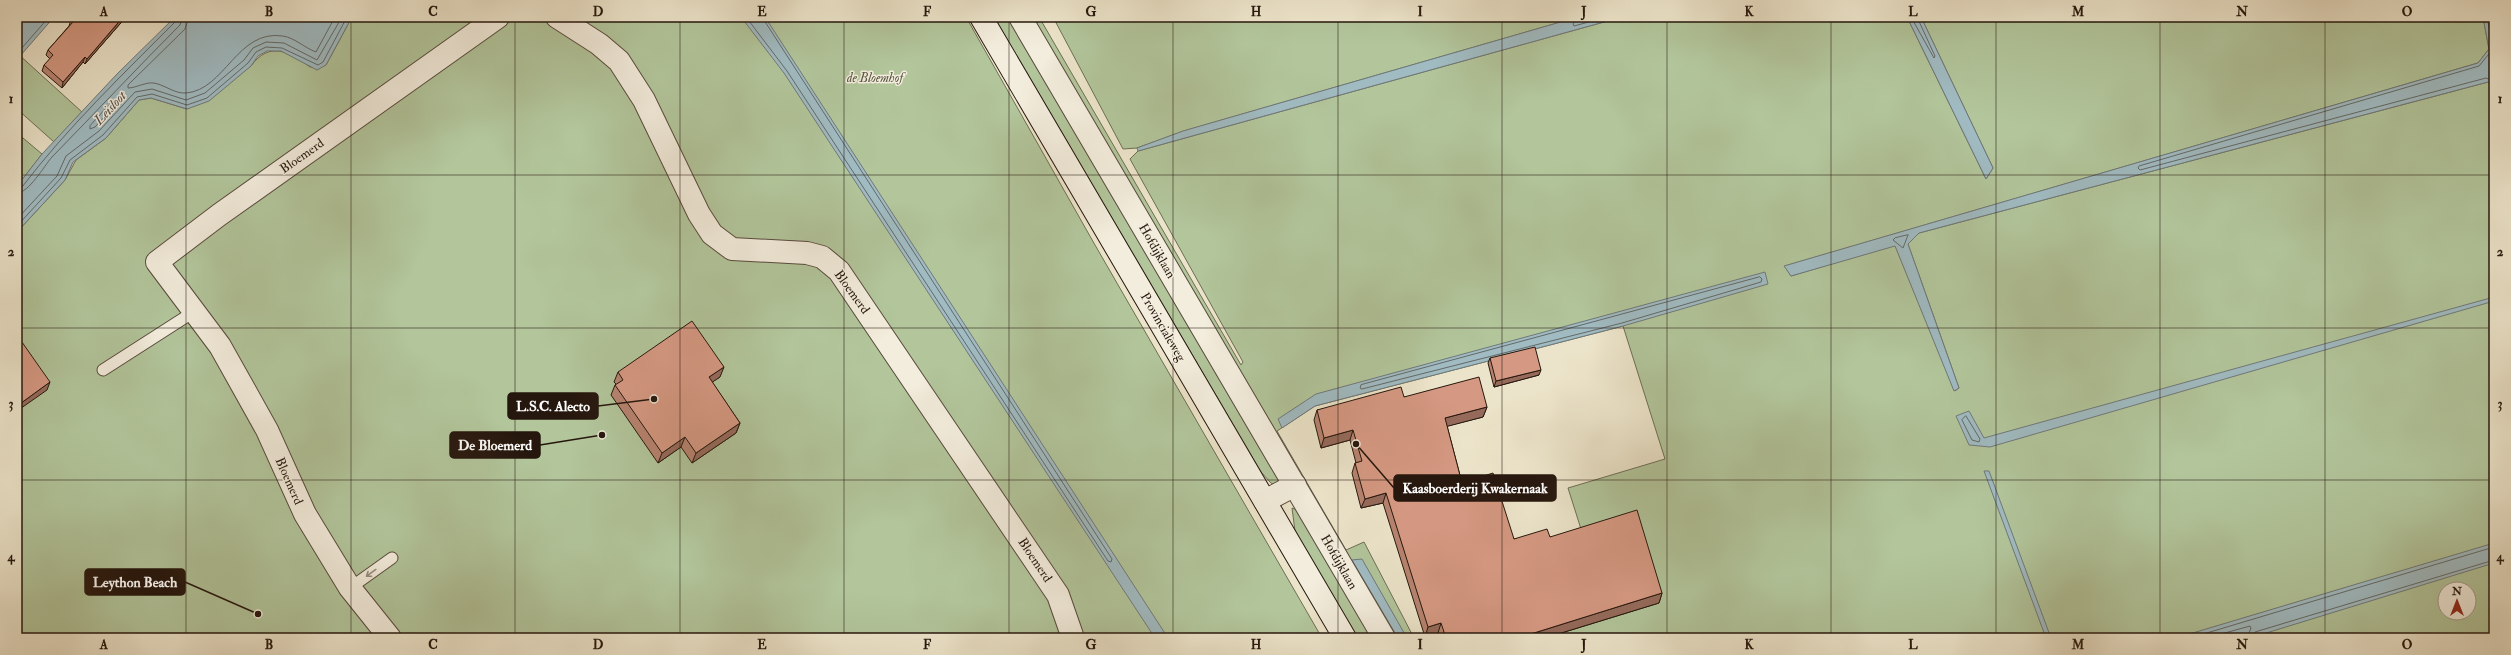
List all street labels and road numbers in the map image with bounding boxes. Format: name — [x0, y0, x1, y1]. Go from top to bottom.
street label: Bloemerd — [277, 135, 328, 177]
street label: Hofdijklaan — [1135, 221, 1179, 281]
street label: Bloemerd — [831, 267, 874, 317]
street label: Provincialeweg — [1137, 290, 1189, 365]
street label: Bloemerd — [272, 455, 307, 508]
street label: Hofdijklaan — [1317, 532, 1361, 592]
street label: Bloemerd — [1014, 535, 1056, 586]

